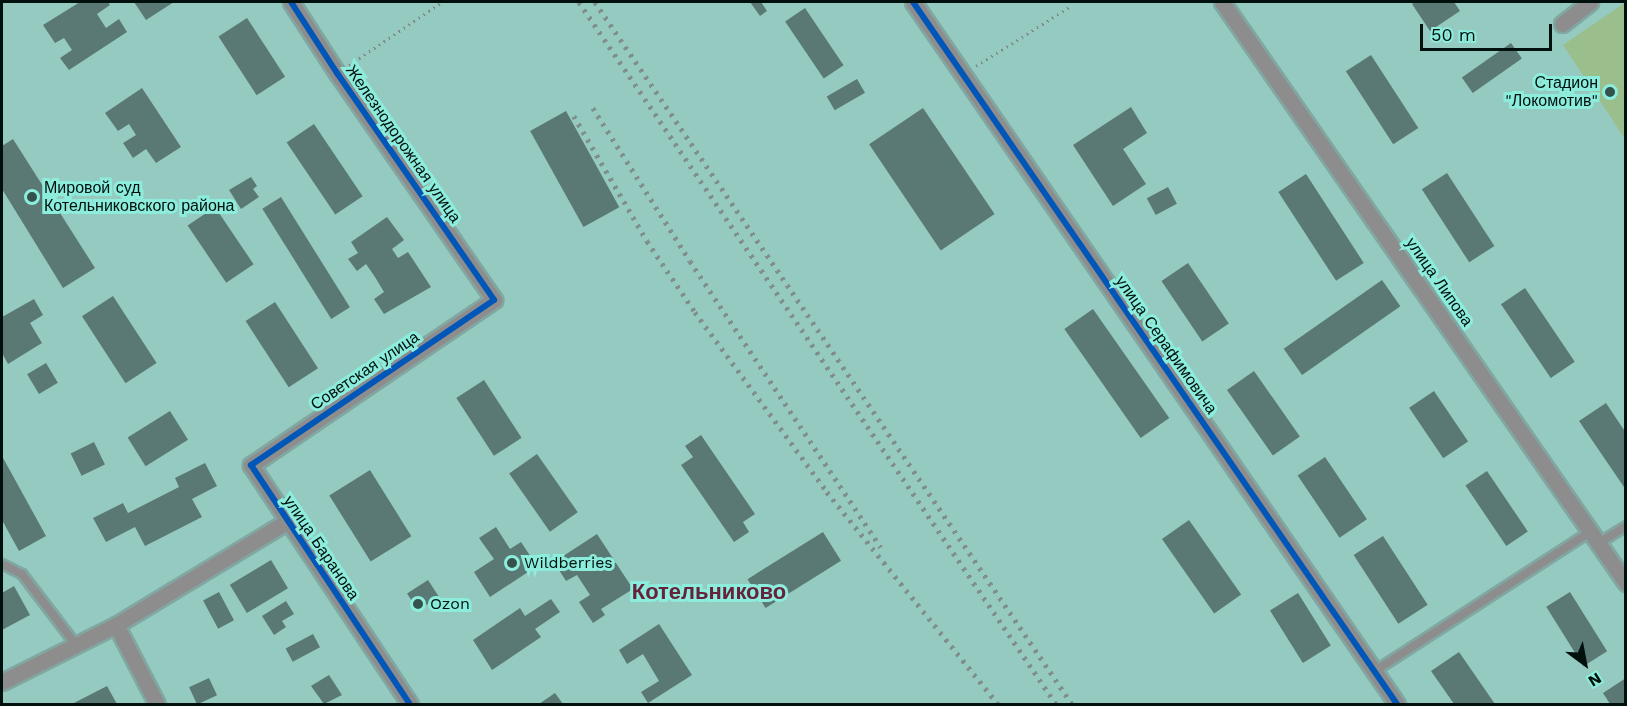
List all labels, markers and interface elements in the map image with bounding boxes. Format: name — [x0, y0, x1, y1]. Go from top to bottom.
scale bar — [1423, 12, 1555, 50]
text: 50 m — [1431, 24, 1476, 45]
street label: Железнодорожная улица — [341, 62, 465, 226]
place label: Стадион "Локомотив" — [1505, 73, 1598, 111]
marker: Стадион "Локомотив" — [1603, 85, 1617, 99]
place label: Мировой суд Котельниковского района — [44, 178, 235, 216]
marker: Мировой суд Котельниковского района — [25, 190, 39, 204]
street label: улица Липова — [1401, 234, 1477, 330]
street label: улица Серафимовича — [1111, 272, 1221, 418]
street label: Советская улица — [307, 328, 423, 414]
street label: улица Баранова — [279, 492, 363, 604]
place label: Wildberries — [524, 553, 613, 573]
marker: Wildberries — [505, 556, 519, 570]
district label: Котельниково — [632, 579, 786, 605]
place label: Ozon — [430, 594, 470, 614]
marker: Ozon — [411, 597, 425, 611]
north arrow — [1555, 634, 1615, 694]
text: N — [1585, 668, 1605, 691]

